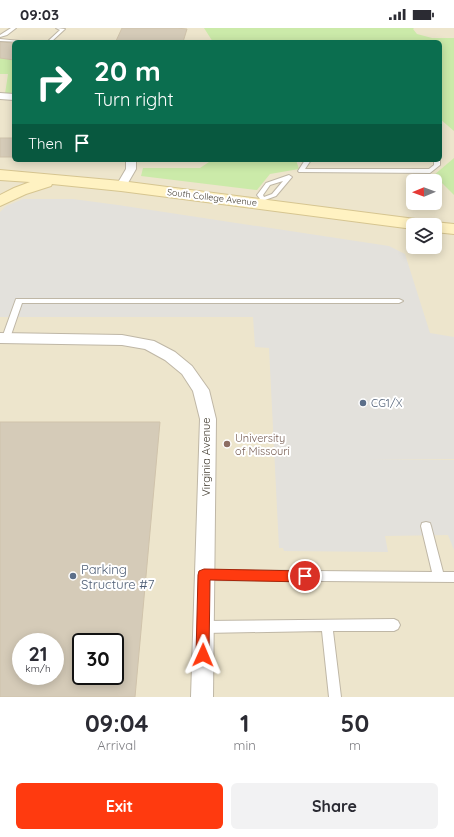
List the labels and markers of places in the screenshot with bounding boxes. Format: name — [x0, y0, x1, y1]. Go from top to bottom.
place label: CG1/X — [371, 396, 403, 410]
marker: CG1/X — [358, 398, 368, 408]
place label: University of Missouri — [235, 431, 290, 458]
marker: University of Missouri — [222, 439, 232, 449]
pin — [288, 559, 322, 593]
place label: Parking Structure #7 — [81, 561, 155, 592]
marker: Parking Structure #7 — [68, 571, 78, 581]

